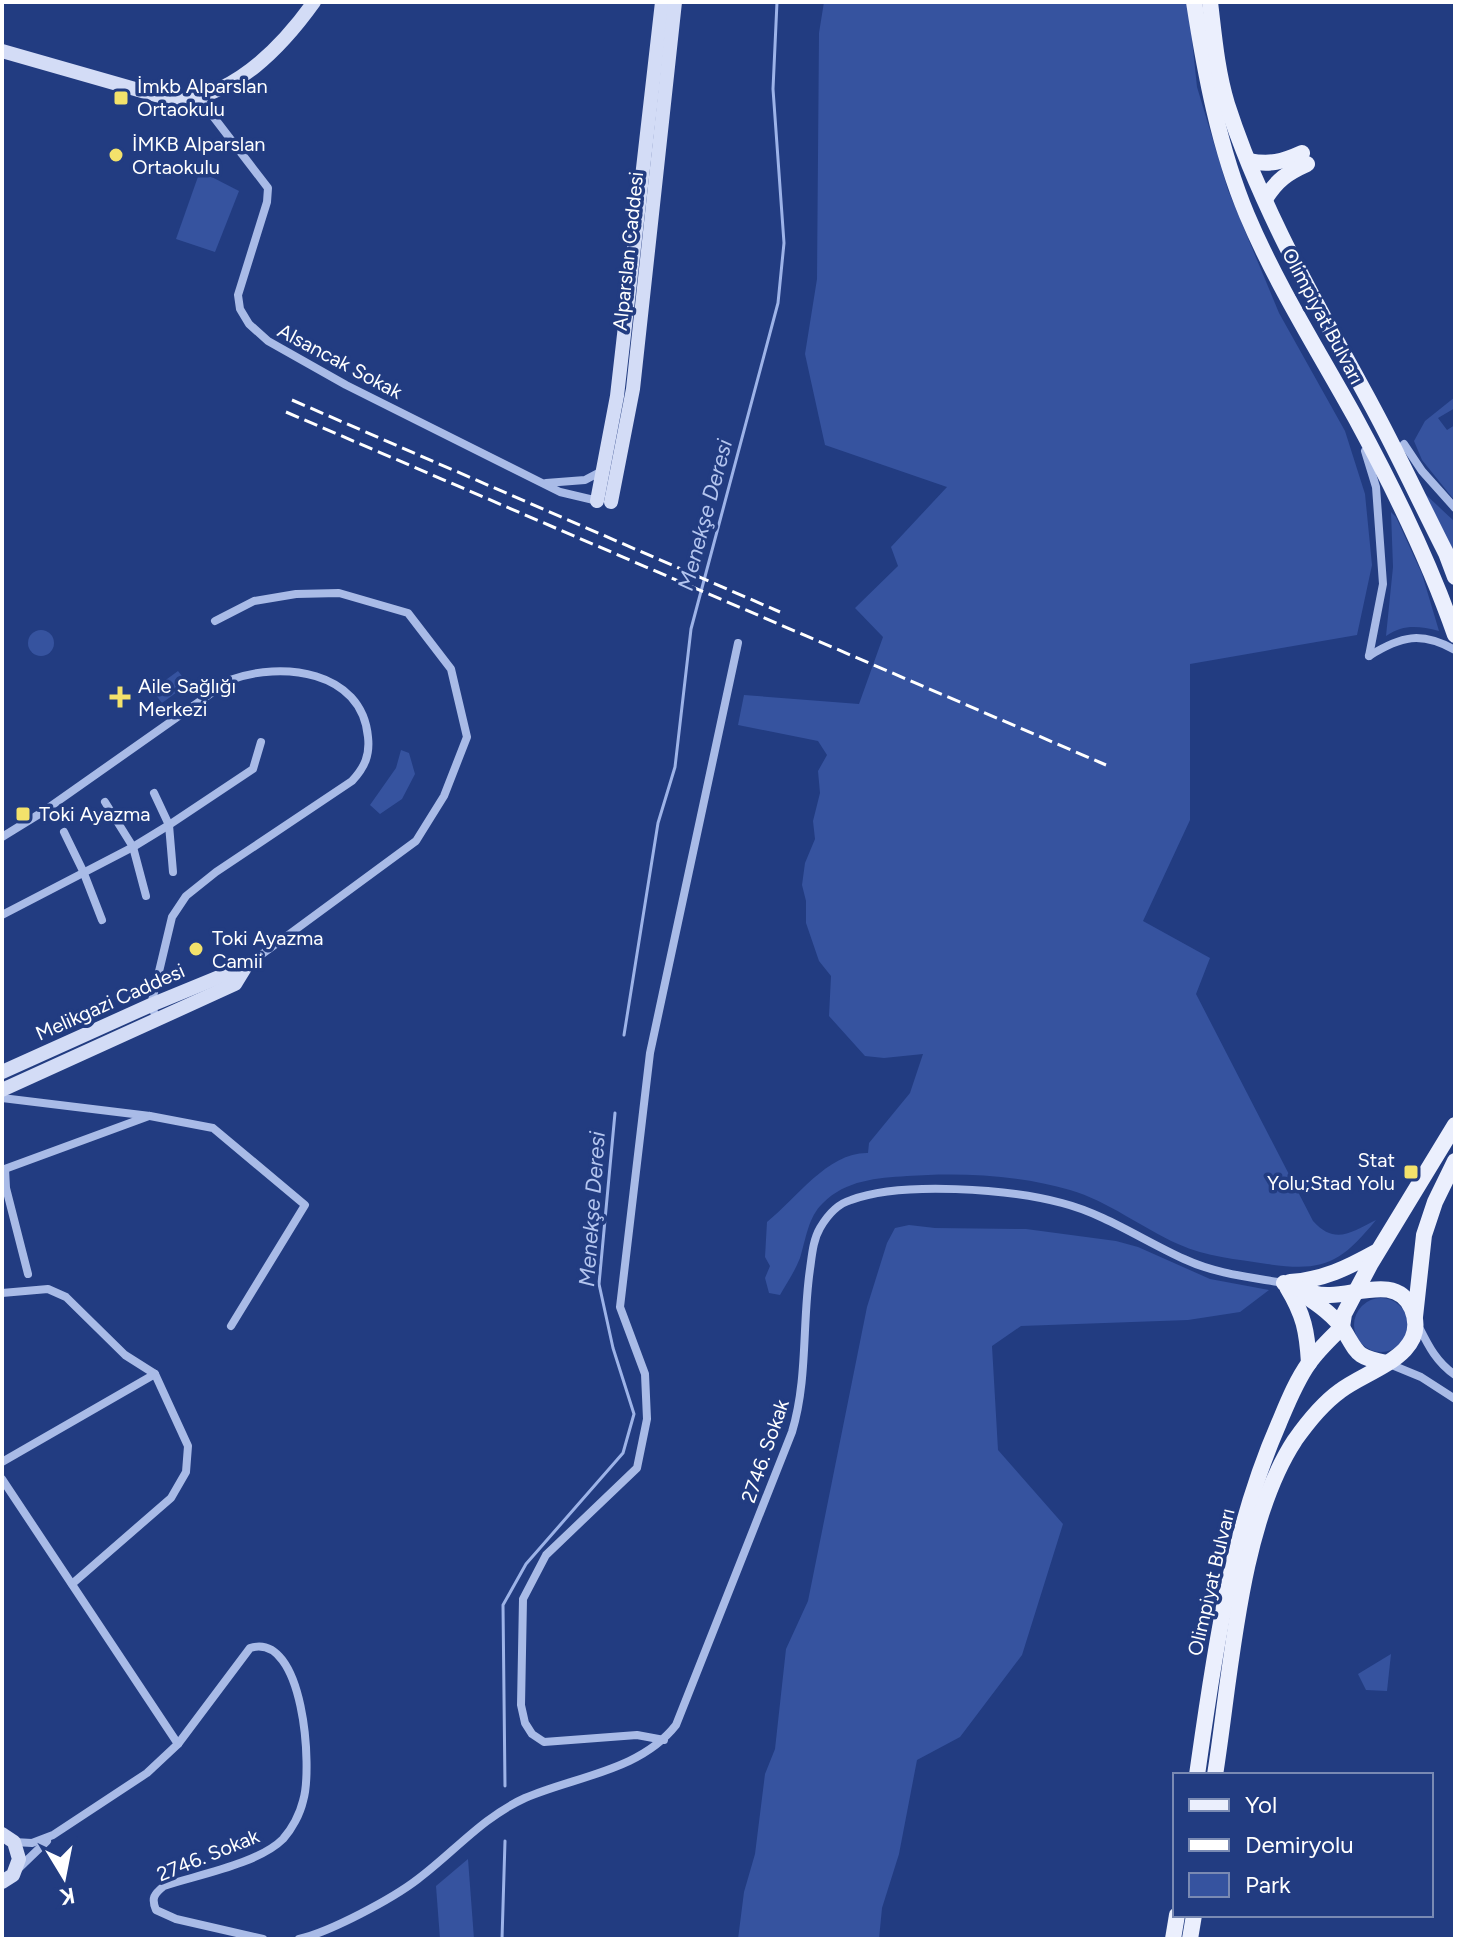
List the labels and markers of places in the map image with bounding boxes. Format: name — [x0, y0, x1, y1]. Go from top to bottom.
place label: İmkb Alparslan Ortaokulu — [137, 74, 268, 121]
marker: İmkb Alparslan Ortaokulu — [112, 89, 130, 107]
place label: İMKB Alparslan Ortaokulu — [132, 132, 266, 179]
marker: İMKB Alparslan Ortaokulu — [107, 146, 125, 164]
place label: Aile Sağlığı Merkezi — [138, 674, 236, 721]
marker: Aile Sağlığı Merkezi — [109, 686, 131, 708]
place label: Toki Ayazma — [39, 802, 151, 826]
marker: Toki Ayazma — [14, 805, 32, 823]
place label: Toki Ayazma Camii — [212, 926, 324, 973]
marker: Toki Ayazma Camii — [187, 940, 205, 958]
place label: Stat Yolu;Stad Yolu — [1267, 1148, 1395, 1195]
marker: Stat Yolu;Stad Yolu — [1402, 1163, 1420, 1181]

